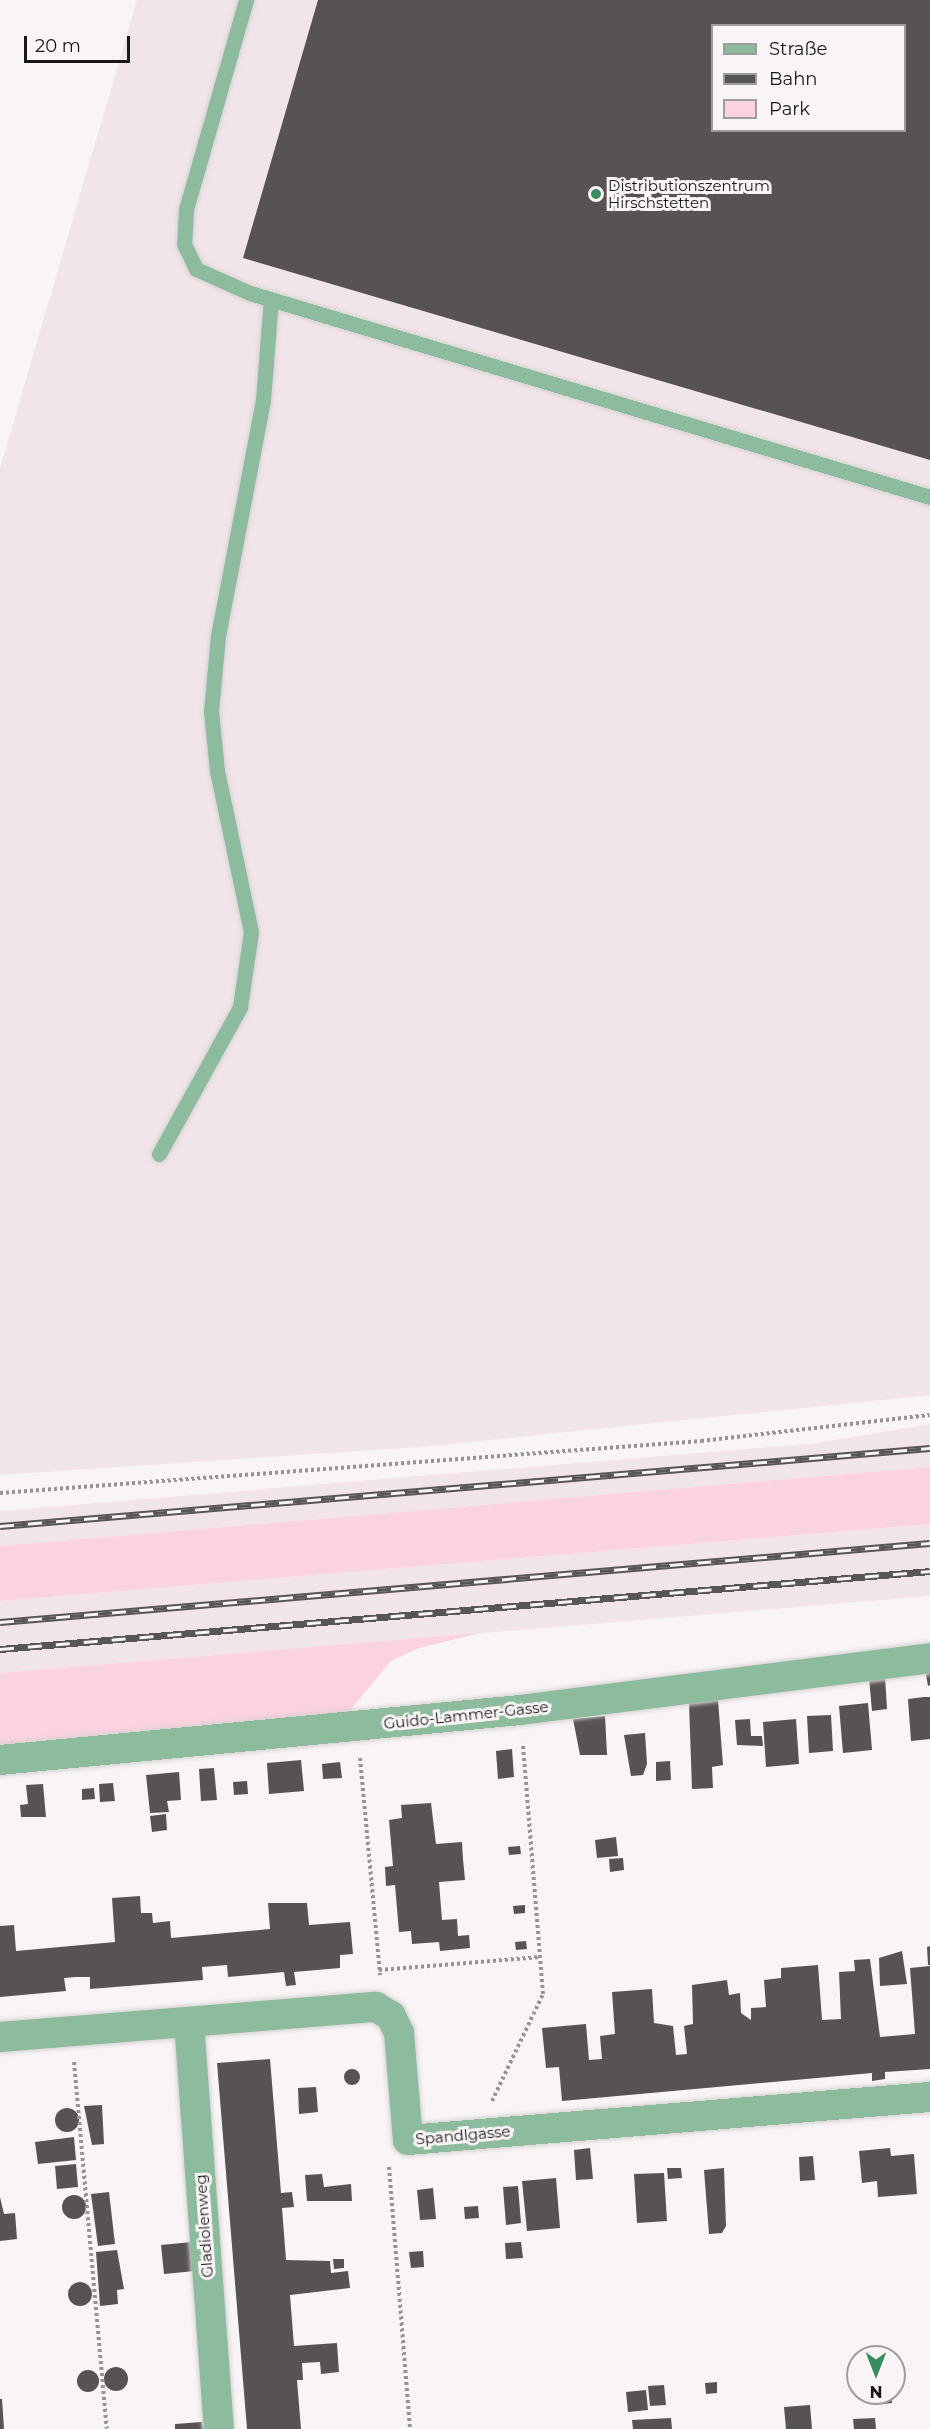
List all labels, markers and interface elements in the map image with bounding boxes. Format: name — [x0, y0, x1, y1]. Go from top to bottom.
scale bar — [27, 24, 134, 62]
legend — [711, 24, 906, 132]
text: 20 m — [35, 35, 81, 57]
text: Straße — [769, 38, 827, 60]
text: Bahn — [769, 68, 818, 90]
text: Park — [769, 98, 810, 120]
place label: Distributionszentrum Hirschstetten — [608, 176, 770, 211]
marker: Distributionszentrum Hirschstetten — [589, 187, 603, 201]
street label: Guido-Lammer-Gasse — [383, 1697, 549, 1733]
street label: Spandlgasse — [415, 2122, 511, 2148]
street label: Gladiolenweg — [191, 2174, 217, 2278]
north arrow — [846, 2345, 906, 2405]
text: N — [870, 2382, 882, 2401]

